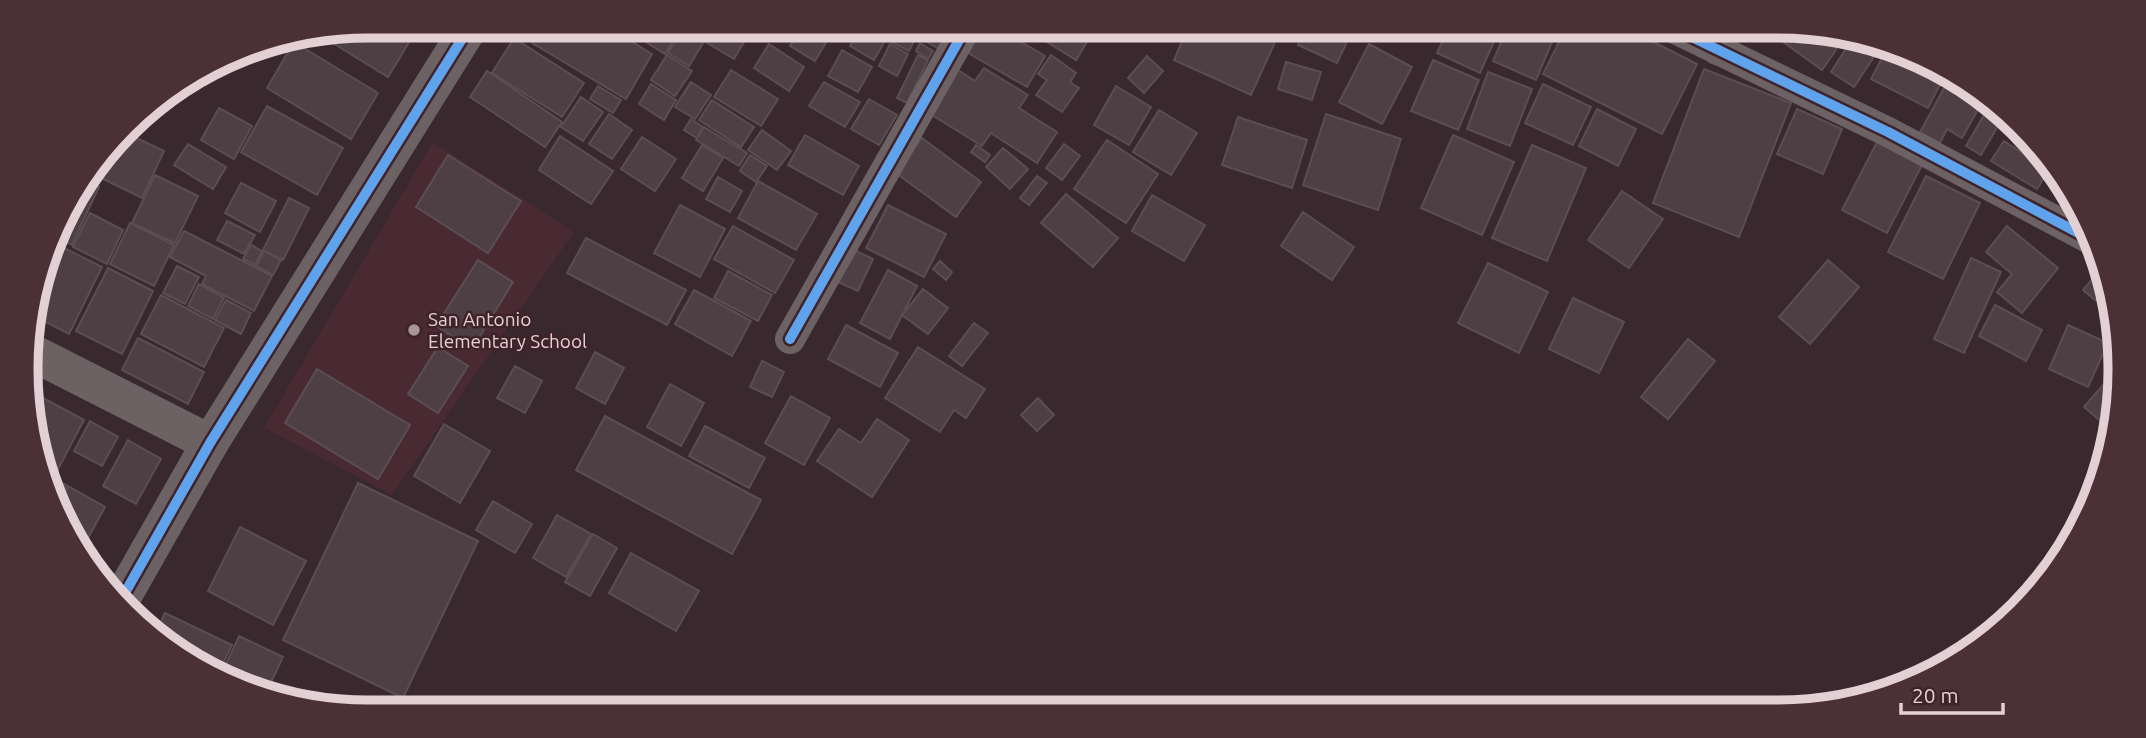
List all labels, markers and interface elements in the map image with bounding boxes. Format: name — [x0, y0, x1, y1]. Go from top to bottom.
place label: San Antonio Elementary School — [428, 308, 587, 352]
marker: San Antonio Elementary School — [406, 322, 422, 338]
scale bar — [1901, 672, 2002, 716]
text: 20 m — [1912, 683, 1959, 707]

